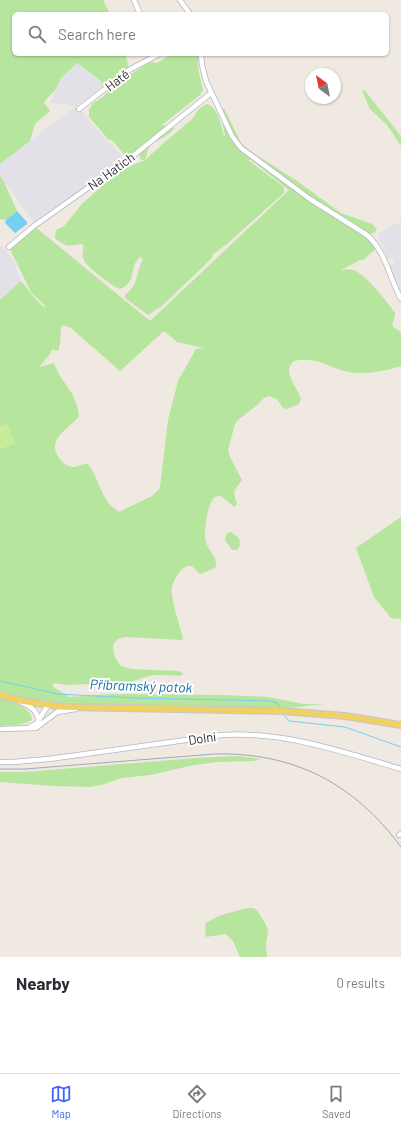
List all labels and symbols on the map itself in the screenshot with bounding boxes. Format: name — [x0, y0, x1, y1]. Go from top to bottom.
street label: Hatě — [102, 66, 132, 94]
north arrow — [305, 68, 341, 104]
street label: Na Hatích — [84, 149, 138, 193]
water label: Příbramský potok — [89, 675, 193, 696]
street label: Dolní — [187, 728, 217, 748]

